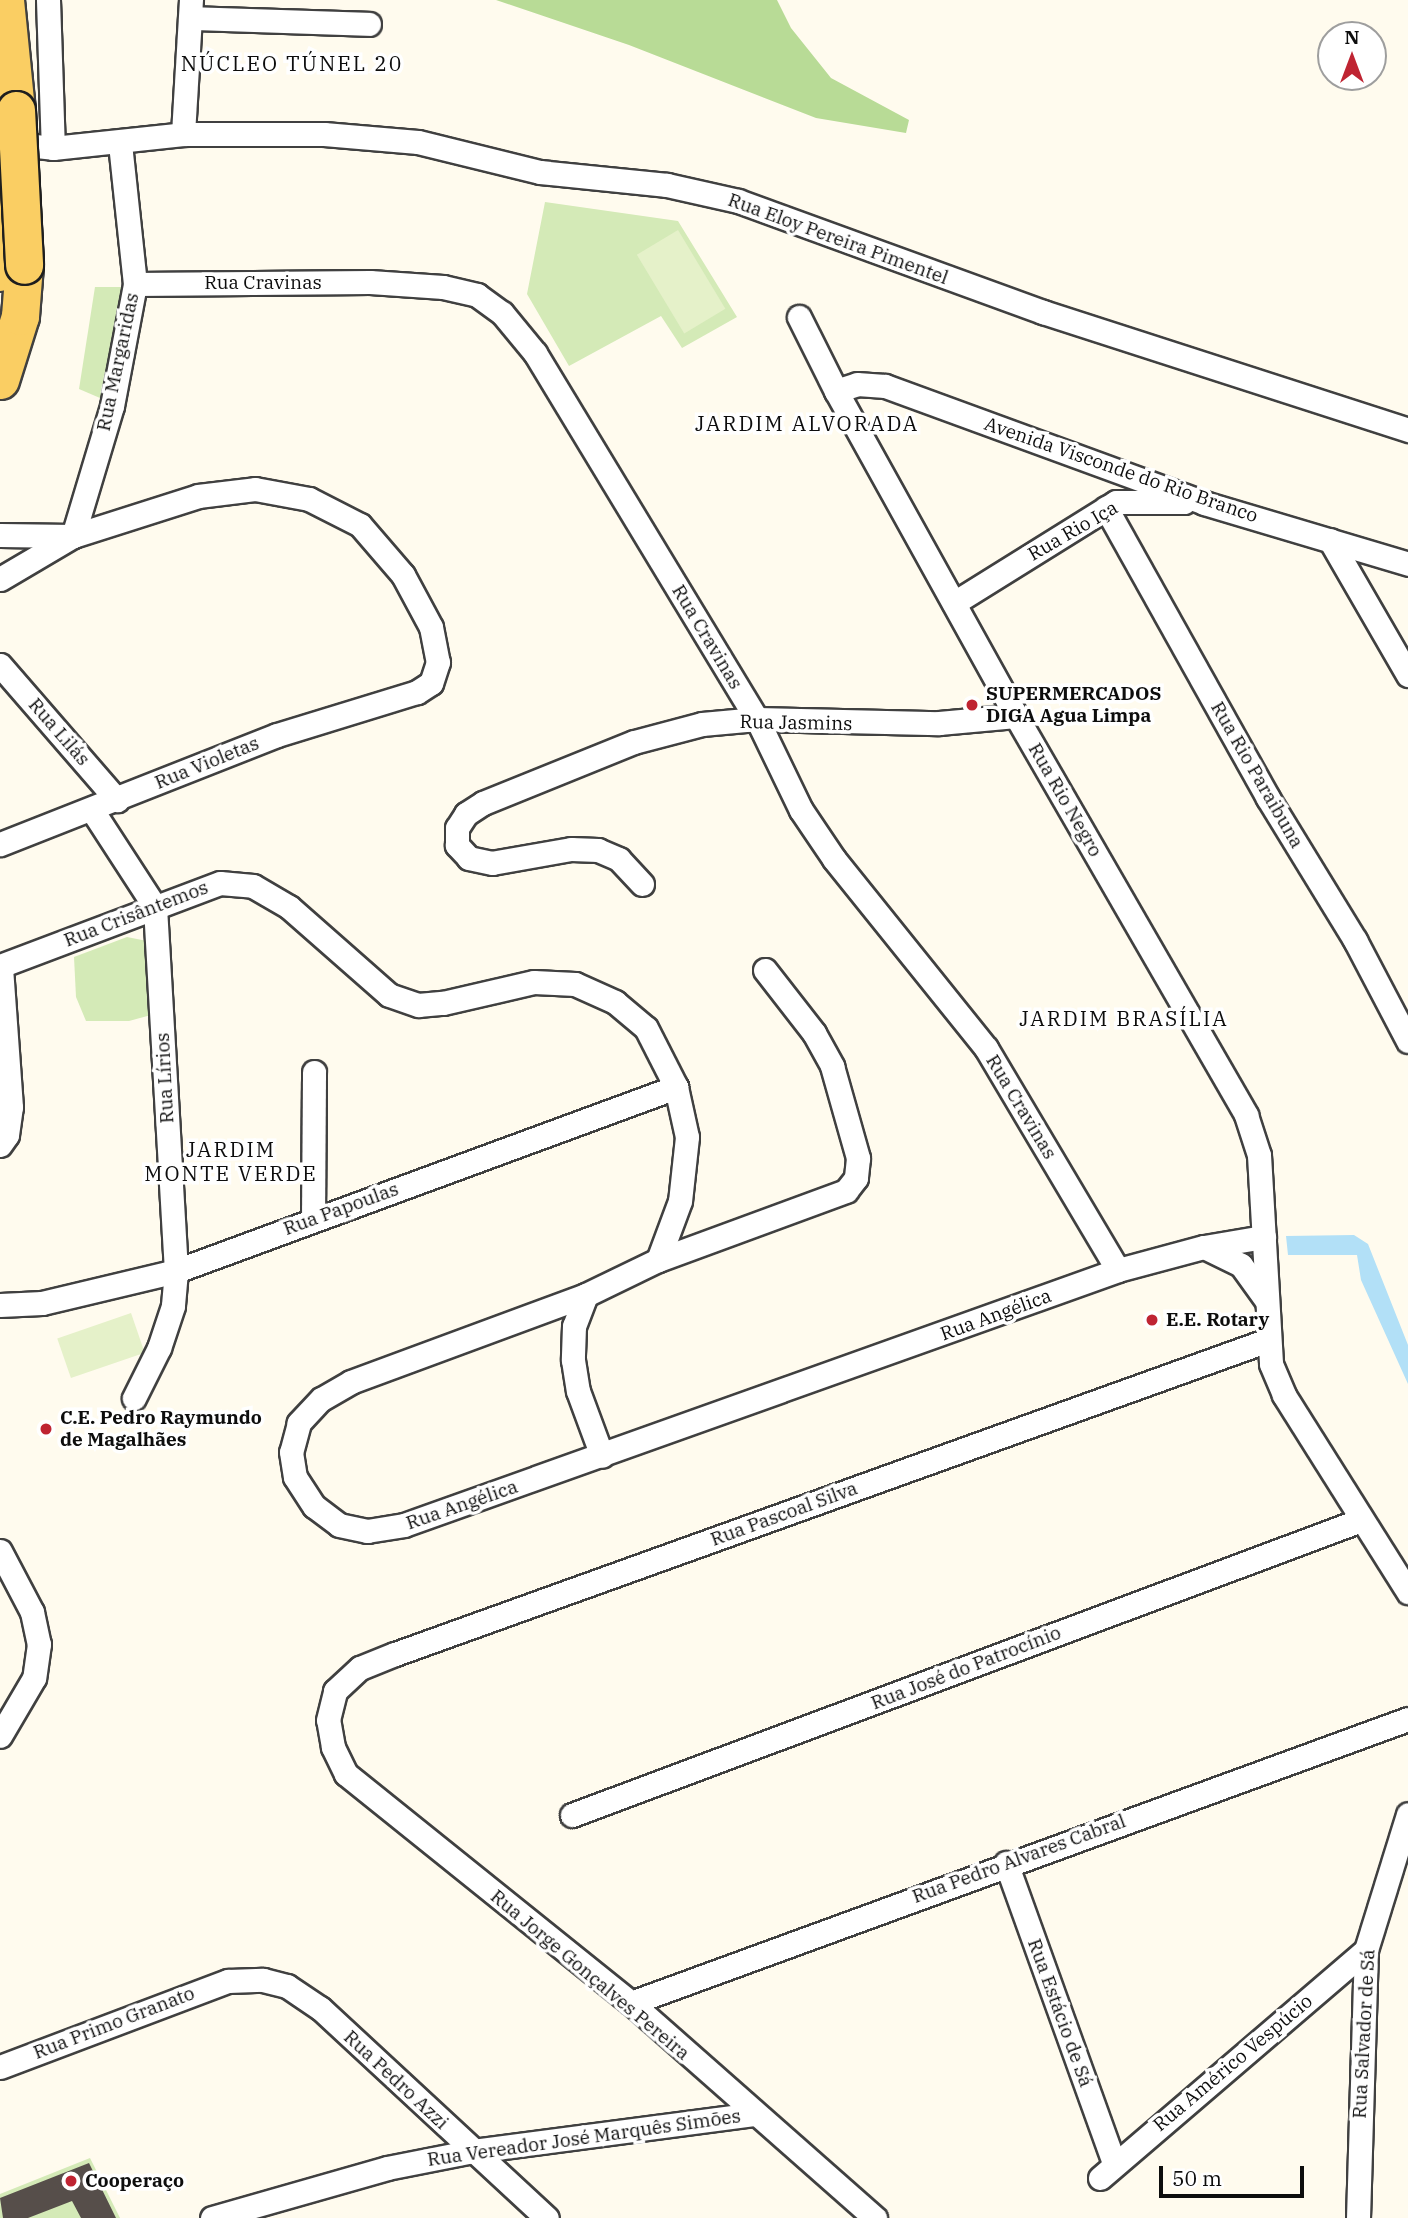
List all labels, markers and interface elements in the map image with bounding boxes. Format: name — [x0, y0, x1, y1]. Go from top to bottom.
north arrow — [1317, 21, 1387, 91]
text: N — [1344, 25, 1360, 49]
district label: NÚCLEO TÚNEL 20 — [183, 50, 401, 76]
street label: Rua Eloy Pereira Pimentel — [725, 189, 951, 289]
street label: Rua Cravinas — [204, 272, 322, 294]
street label: Rua Margaridas — [92, 291, 144, 433]
district label: JARDIM ALVORADA — [697, 410, 917, 436]
street label: Avenida Visconde do Rio Branco — [981, 412, 1261, 528]
street label: Rua Rio Iça — [1024, 496, 1122, 566]
street label: Rua Cravinas — [667, 581, 747, 693]
place label: SUPERMERCADOS DIGA Agua Limpa — [986, 683, 1161, 727]
street label: Rua Lilás — [24, 694, 94, 770]
marker: SUPERMERCADOS DIGA Agua Limpa — [964, 697, 980, 713]
street label: Rua Rio Paraibuna — [1206, 698, 1308, 852]
street label: Rua Jasmins — [739, 711, 853, 735]
street label: Rua Violetas — [152, 732, 262, 794]
street label: Rua Rio Negro — [1023, 739, 1107, 861]
street label: Rua Crisântemos — [61, 876, 211, 952]
district label: JARDIM BRASÍLIA — [1021, 1005, 1227, 1031]
street label: Rua Lírios — [151, 1032, 179, 1124]
street label: Rua Cravinas — [981, 1051, 1061, 1163]
district label: JARDIM MONTE VERDE — [146, 1136, 316, 1186]
street label: Rua Papoulas — [280, 1178, 402, 1240]
street label: Rua Angélica — [937, 1284, 1055, 1346]
place label: E.E. Rotary — [1166, 1309, 1269, 1331]
marker: E.E. Rotary — [1144, 1312, 1160, 1328]
place label: C.E. Pedro Raymundo de Magalhães — [60, 1407, 262, 1451]
marker: C.E. Pedro Raymundo de Magalhães — [38, 1421, 54, 1437]
street label: Rua Angélica — [403, 1475, 521, 1535]
street label: Rua Pascoal Silva — [707, 1477, 861, 1551]
street label: Rua José do Patrocínio — [868, 1621, 1064, 1715]
street label: Rua Pedro Alvares Cabral — [909, 1810, 1129, 1908]
street label: Rua Jorge Gonçalves Pereira — [486, 1885, 694, 2065]
street label: Rua Estácio de Sá — [1023, 1936, 1097, 2090]
street label: Rua Salvador de Sá — [1348, 1949, 1380, 2119]
street label: Rua Primo Granato — [30, 1982, 198, 2064]
street label: Rua Américo Vespúcio — [1149, 1990, 1317, 2136]
street label: Rua Pedro Azzi — [339, 2026, 453, 2134]
street label: Rua Vereador José Marquês Simões — [426, 2105, 742, 2171]
scale bar — [1163, 2152, 1308, 2196]
text: 50 m — [1172, 2164, 1222, 2192]
place label: Cooperaço — [85, 2170, 184, 2192]
marker: Cooperaço — [63, 2173, 79, 2189]

